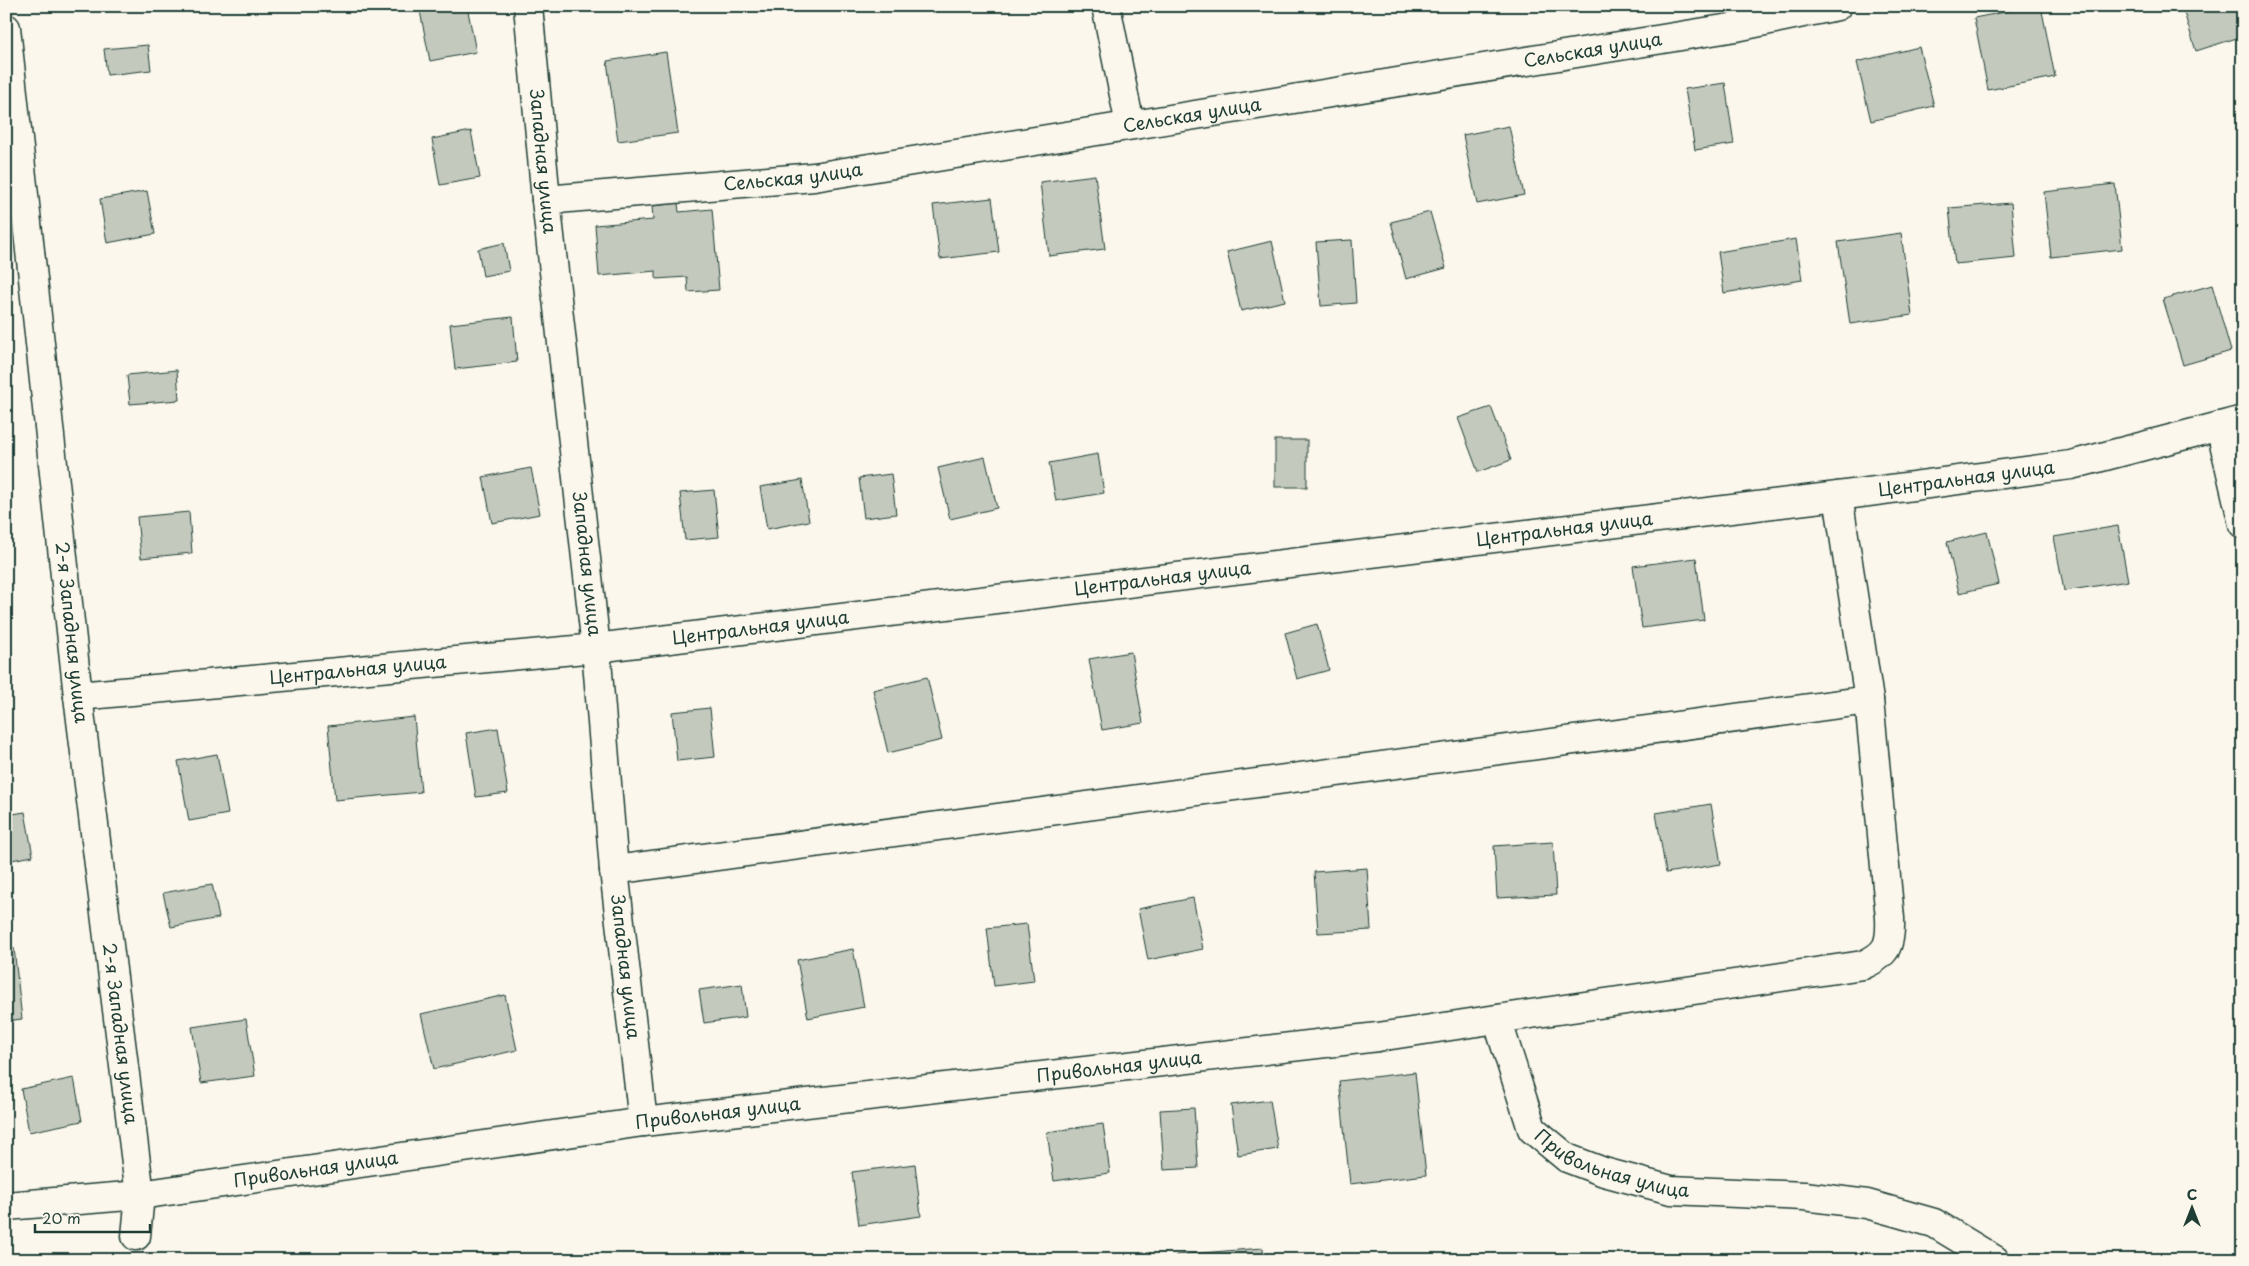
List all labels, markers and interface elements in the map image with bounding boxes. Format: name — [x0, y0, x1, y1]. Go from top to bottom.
street label: Сельская улица — [1521, 24, 1664, 73]
street label: Западная улица — [524, 88, 565, 236]
street label: Сельская улица — [1121, 89, 1264, 139]
street label: Сельская улица — [722, 154, 865, 197]
street label: Центральная улица — [1876, 452, 2057, 503]
street label: Западная улица — [567, 490, 610, 638]
street label: Центральная улица — [1475, 504, 1655, 552]
street label: 2-я Западная улица — [49, 540, 96, 725]
street label: Центральная улица — [1073, 553, 1253, 601]
street label: Центральная улица — [671, 602, 851, 651]
street label: Центральная улица — [268, 647, 448, 690]
street label: Западная улица — [605, 893, 648, 1041]
street label: 2-я Западная улица — [97, 941, 146, 1126]
street label: Привольная улица — [1035, 1042, 1204, 1088]
street label: Привольная улица — [633, 1089, 802, 1135]
street label: Привольная улица — [1529, 1122, 1691, 1203]
street label: Привольная улица — [231, 1143, 400, 1193]
north arrow — [2166, 1184, 2216, 1234]
text: С — [2187, 1184, 2197, 1205]
scale bar — [35, 1201, 150, 1233]
text: 20 m — [42, 1206, 81, 1229]

